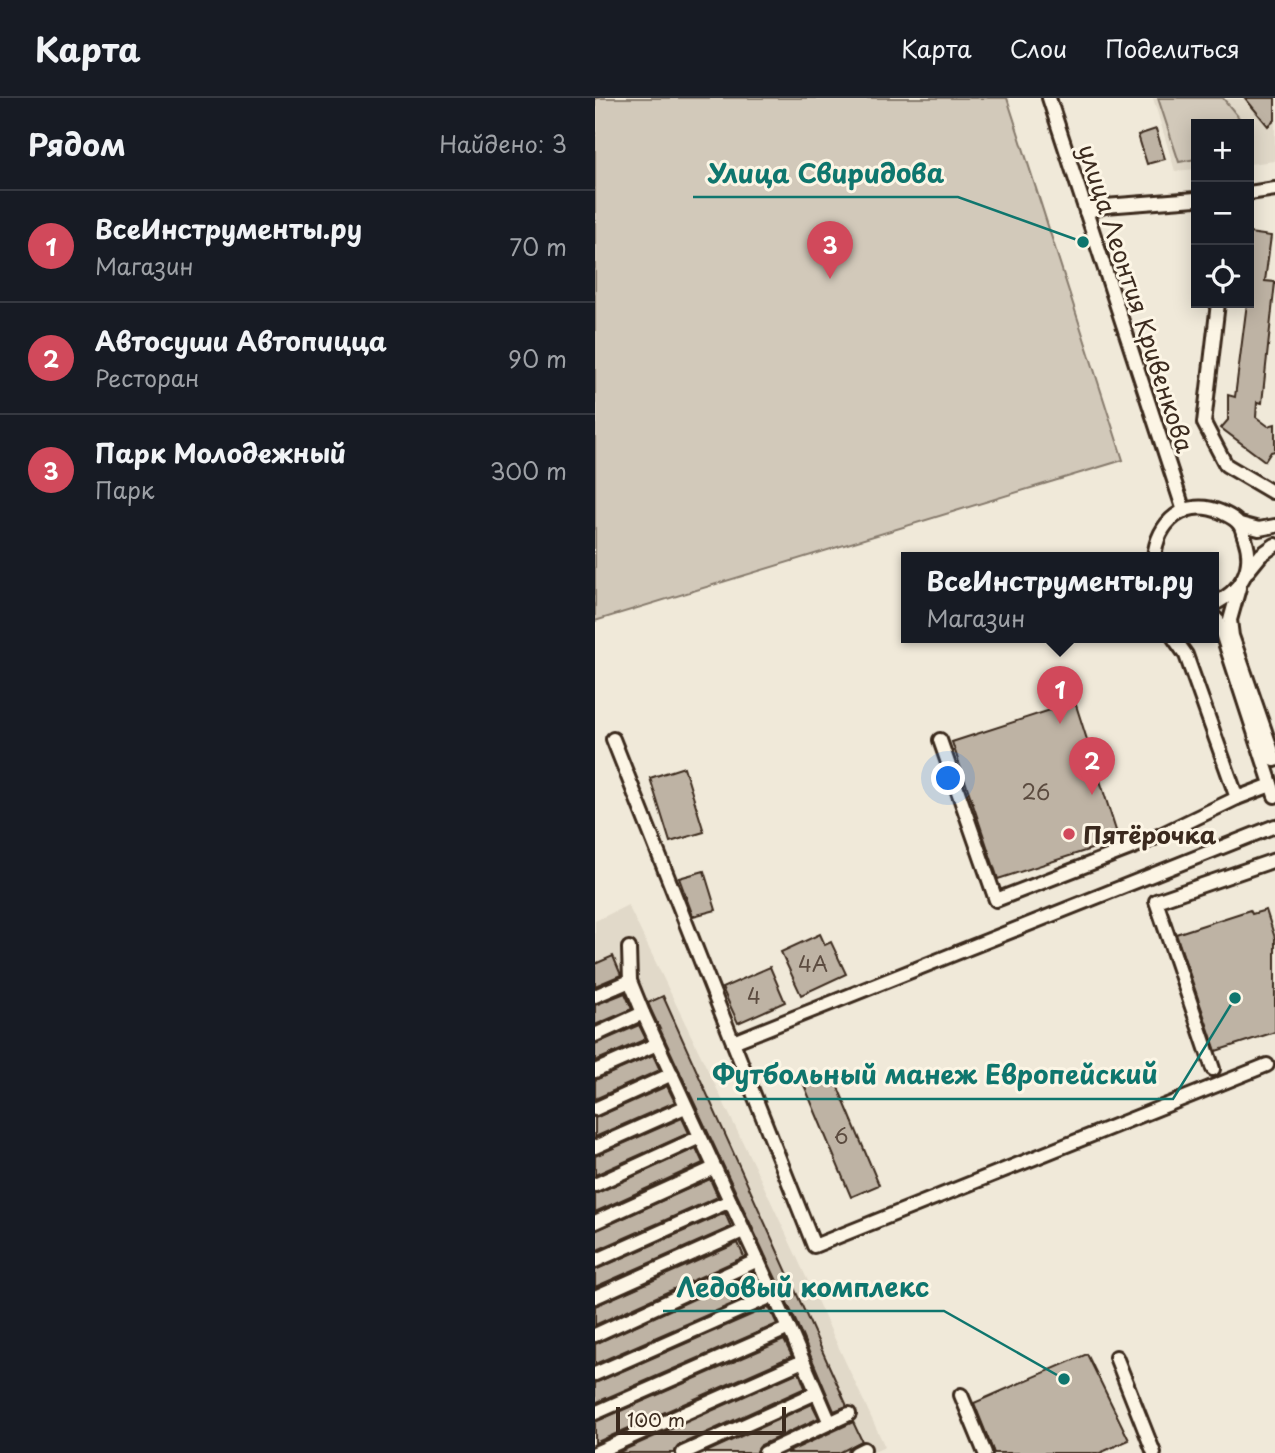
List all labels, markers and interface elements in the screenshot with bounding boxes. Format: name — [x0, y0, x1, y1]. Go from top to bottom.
text: Карта — [35, 23, 141, 73]
text: Карта — [901, 30, 972, 66]
text: Слои — [1010, 30, 1067, 66]
text: Поделиться — [1105, 30, 1240, 66]
map controls — [1191, 119, 1254, 308]
button: + — [1191, 119, 1254, 182]
text: Рядом — [28, 121, 126, 166]
text: Найдено: 3 — [439, 126, 567, 161]
street label: улица Леонтия Кривенкова — [1070, 139, 1204, 457]
callout: Улица Свиридова — [693, 150, 958, 197]
text: Улица Свиридова — [707, 153, 945, 192]
button: − — [1191, 182, 1254, 245]
text: ВсеИнструменты.ру — [95, 209, 362, 248]
pin: 3 — [807, 221, 853, 279]
text: 1 — [46, 229, 57, 264]
text: 70 m — [509, 229, 567, 264]
button: locate — [1191, 245, 1254, 308]
text: Магазин — [95, 248, 194, 283]
text: Автосуши Автопицца — [95, 321, 387, 360]
text: 2 — [43, 341, 59, 376]
text: 90 m — [508, 341, 567, 376]
text: Ресторан — [95, 360, 199, 395]
text: Парк Молодежный — [95, 433, 346, 472]
text: 3 — [43, 453, 59, 488]
text: 300 m — [490, 453, 567, 488]
text: Парк — [95, 472, 154, 507]
popup — [901, 552, 1219, 643]
text: ВсеИнструменты.ру — [927, 561, 1193, 600]
text: Магазин — [927, 600, 1025, 635]
pin: 1 — [1037, 666, 1083, 724]
pin: 2 — [1069, 737, 1115, 795]
your location — [931, 761, 965, 795]
house number: 26 — [1022, 775, 1050, 807]
place label: Пятёрочка — [1083, 816, 1217, 852]
marker: Пятёрочка — [1061, 826, 1077, 842]
house number: 4А — [798, 947, 828, 979]
house number: 4 — [747, 979, 761, 1011]
callout: Футбольный манеж Европейский — [697, 1052, 1173, 1099]
text: Футбольный манеж Европейский — [712, 1054, 1158, 1093]
house number: 6 — [834, 1119, 848, 1151]
callout: Ледовый комплекс — [663, 1264, 944, 1311]
text: Ледовый комплекс — [677, 1267, 929, 1306]
scale bar — [616, 1404, 786, 1436]
text: 100 m — [627, 1405, 685, 1433]

